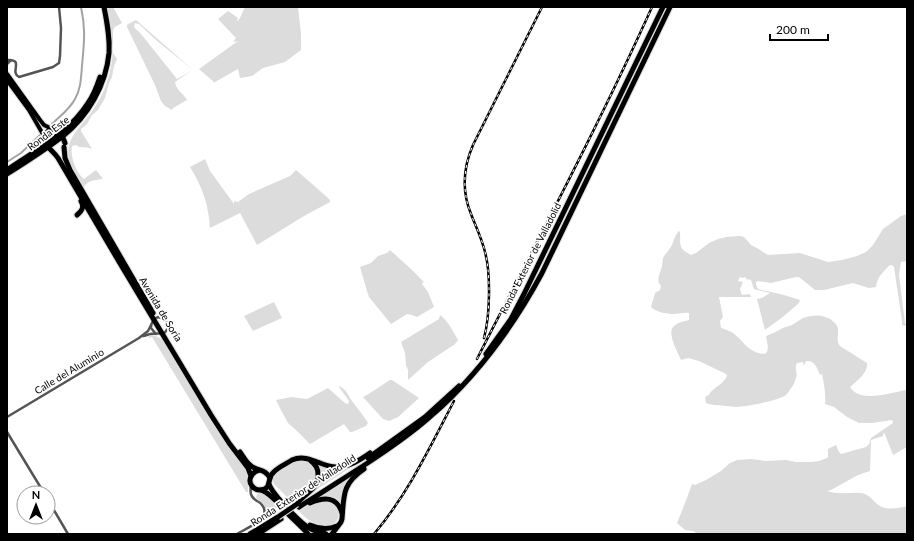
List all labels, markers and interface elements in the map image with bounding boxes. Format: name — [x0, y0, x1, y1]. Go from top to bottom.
scale bar — [770, 16, 828, 42]
text: 200 m — [776, 22, 810, 37]
street label: Ronda Este — [25, 113, 71, 153]
street label: Ronda Exterior de Valladolid — [497, 200, 563, 316]
street label: Avenida de Soria — [137, 274, 185, 344]
street label: Calle del Aluminio — [32, 345, 106, 396]
street label: Ronda Exterior de Valladolid — [248, 451, 358, 529]
north arrow — [16, 485, 56, 525]
text: N — [32, 488, 40, 501]

